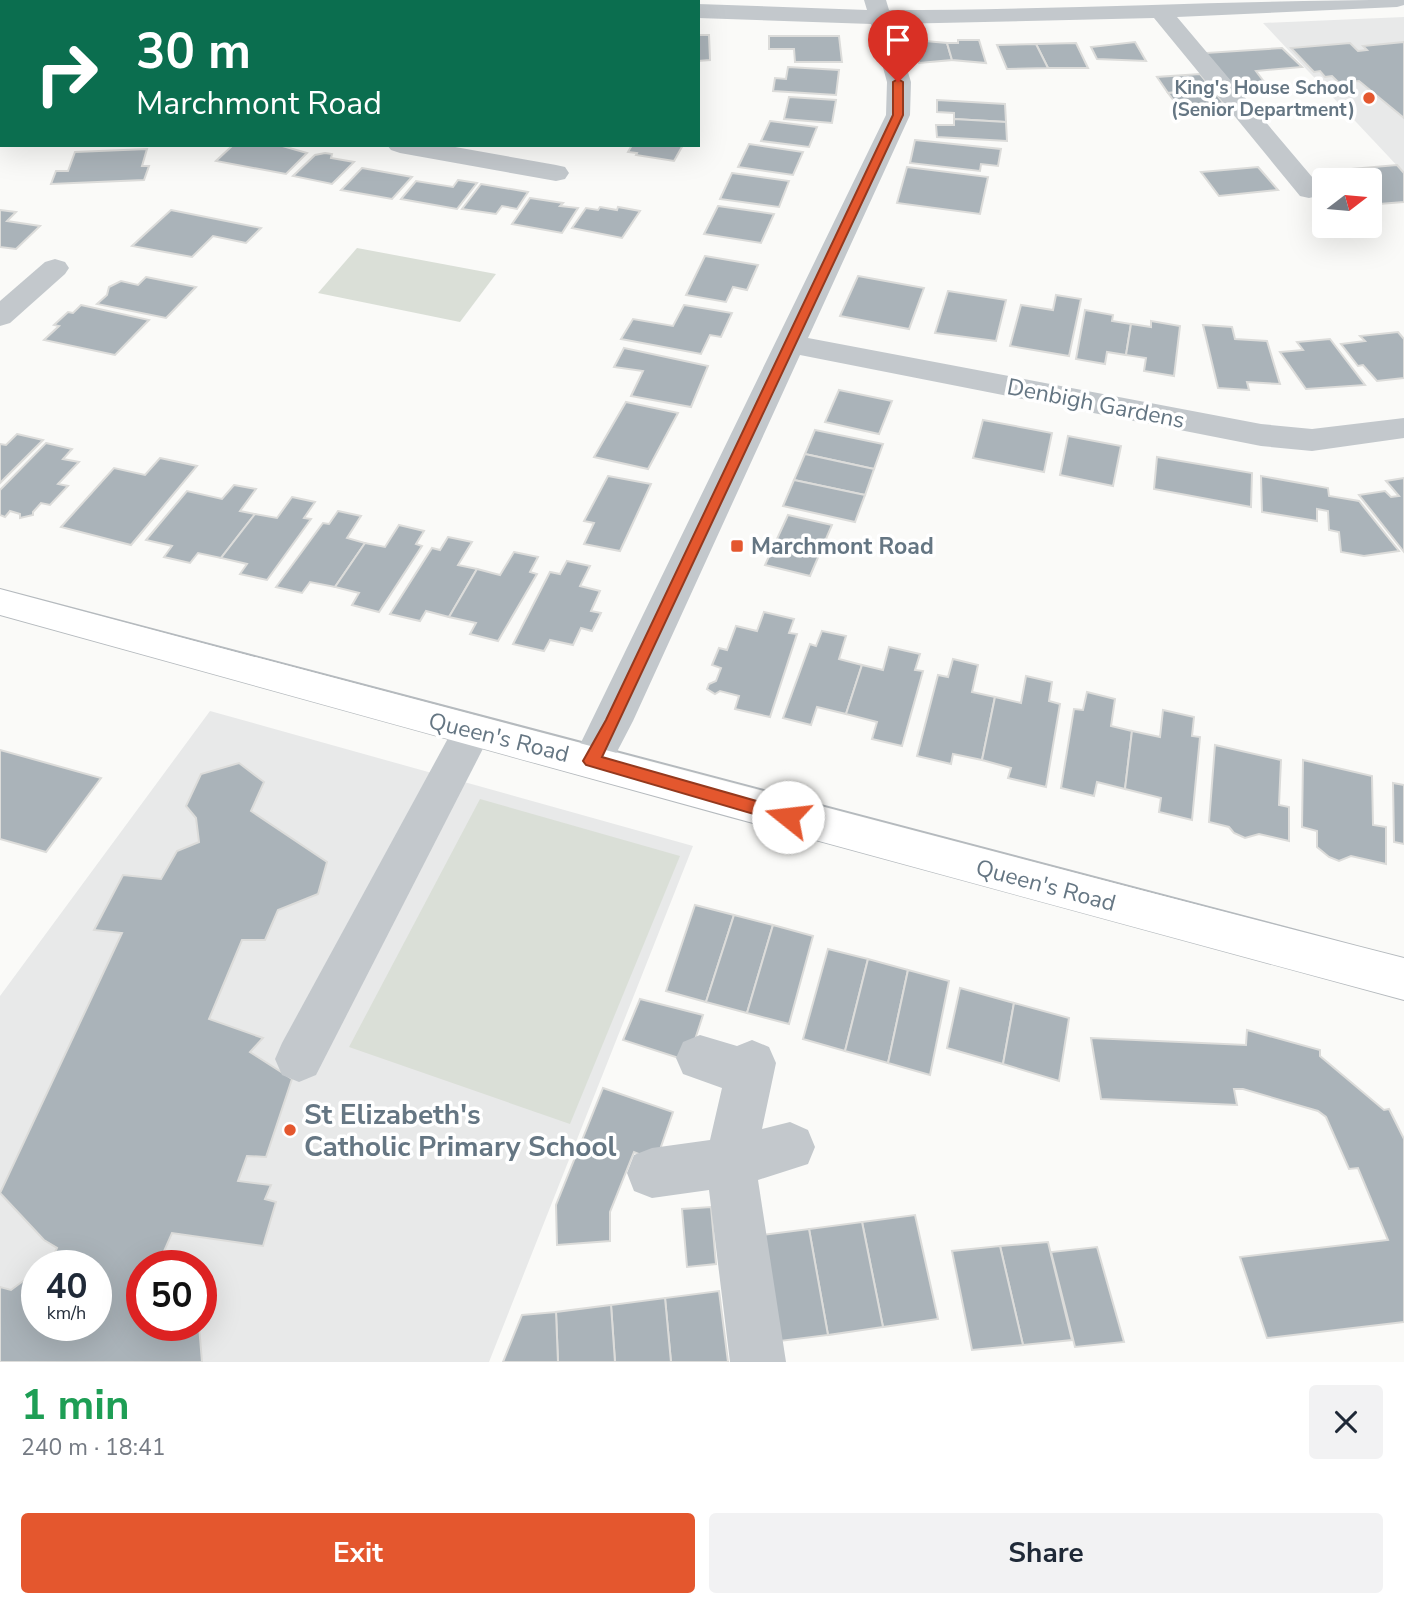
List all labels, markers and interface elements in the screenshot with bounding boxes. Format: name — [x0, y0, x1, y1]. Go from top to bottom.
pin — [868, 10, 928, 82]
text: 30 m — [136, 18, 251, 85]
icon: arrive — [879, 21, 917, 59]
icon: right — [21, 28, 112, 119]
place label: King's House School (Senior Department) — [1171, 75, 1355, 123]
text: Marchmont Road — [136, 82, 382, 125]
marker: King's House School (Senior Department) — [1361, 90, 1377, 106]
north arrow — [1312, 168, 1382, 238]
map controls — [1312, 168, 1382, 238]
street label: Denbigh Gardens — [1004, 371, 1187, 436]
place label: Marchmont Road — [751, 531, 934, 562]
marker: Marchmont Road — [729, 538, 745, 554]
street label: Queen's Road — [425, 705, 572, 770]
position arrow — [751, 780, 825, 854]
street label: Queen's Road — [972, 852, 1119, 919]
place label: St Elizabeth's Catholic Primary School — [304, 1096, 617, 1166]
marker: St Elizabeth's Catholic Primary School — [282, 1122, 298, 1138]
speed limit sign: 50 — [126, 1250, 217, 1341]
text: 40 — [45, 1263, 88, 1310]
text: km/h — [47, 1301, 86, 1325]
text: 1 min — [21, 1377, 130, 1434]
button: close — [1309, 1385, 1383, 1459]
text: 240 m · 18:41 — [21, 1432, 166, 1463]
button: Exit — [21, 1513, 695, 1593]
button: Share — [709, 1513, 1383, 1593]

